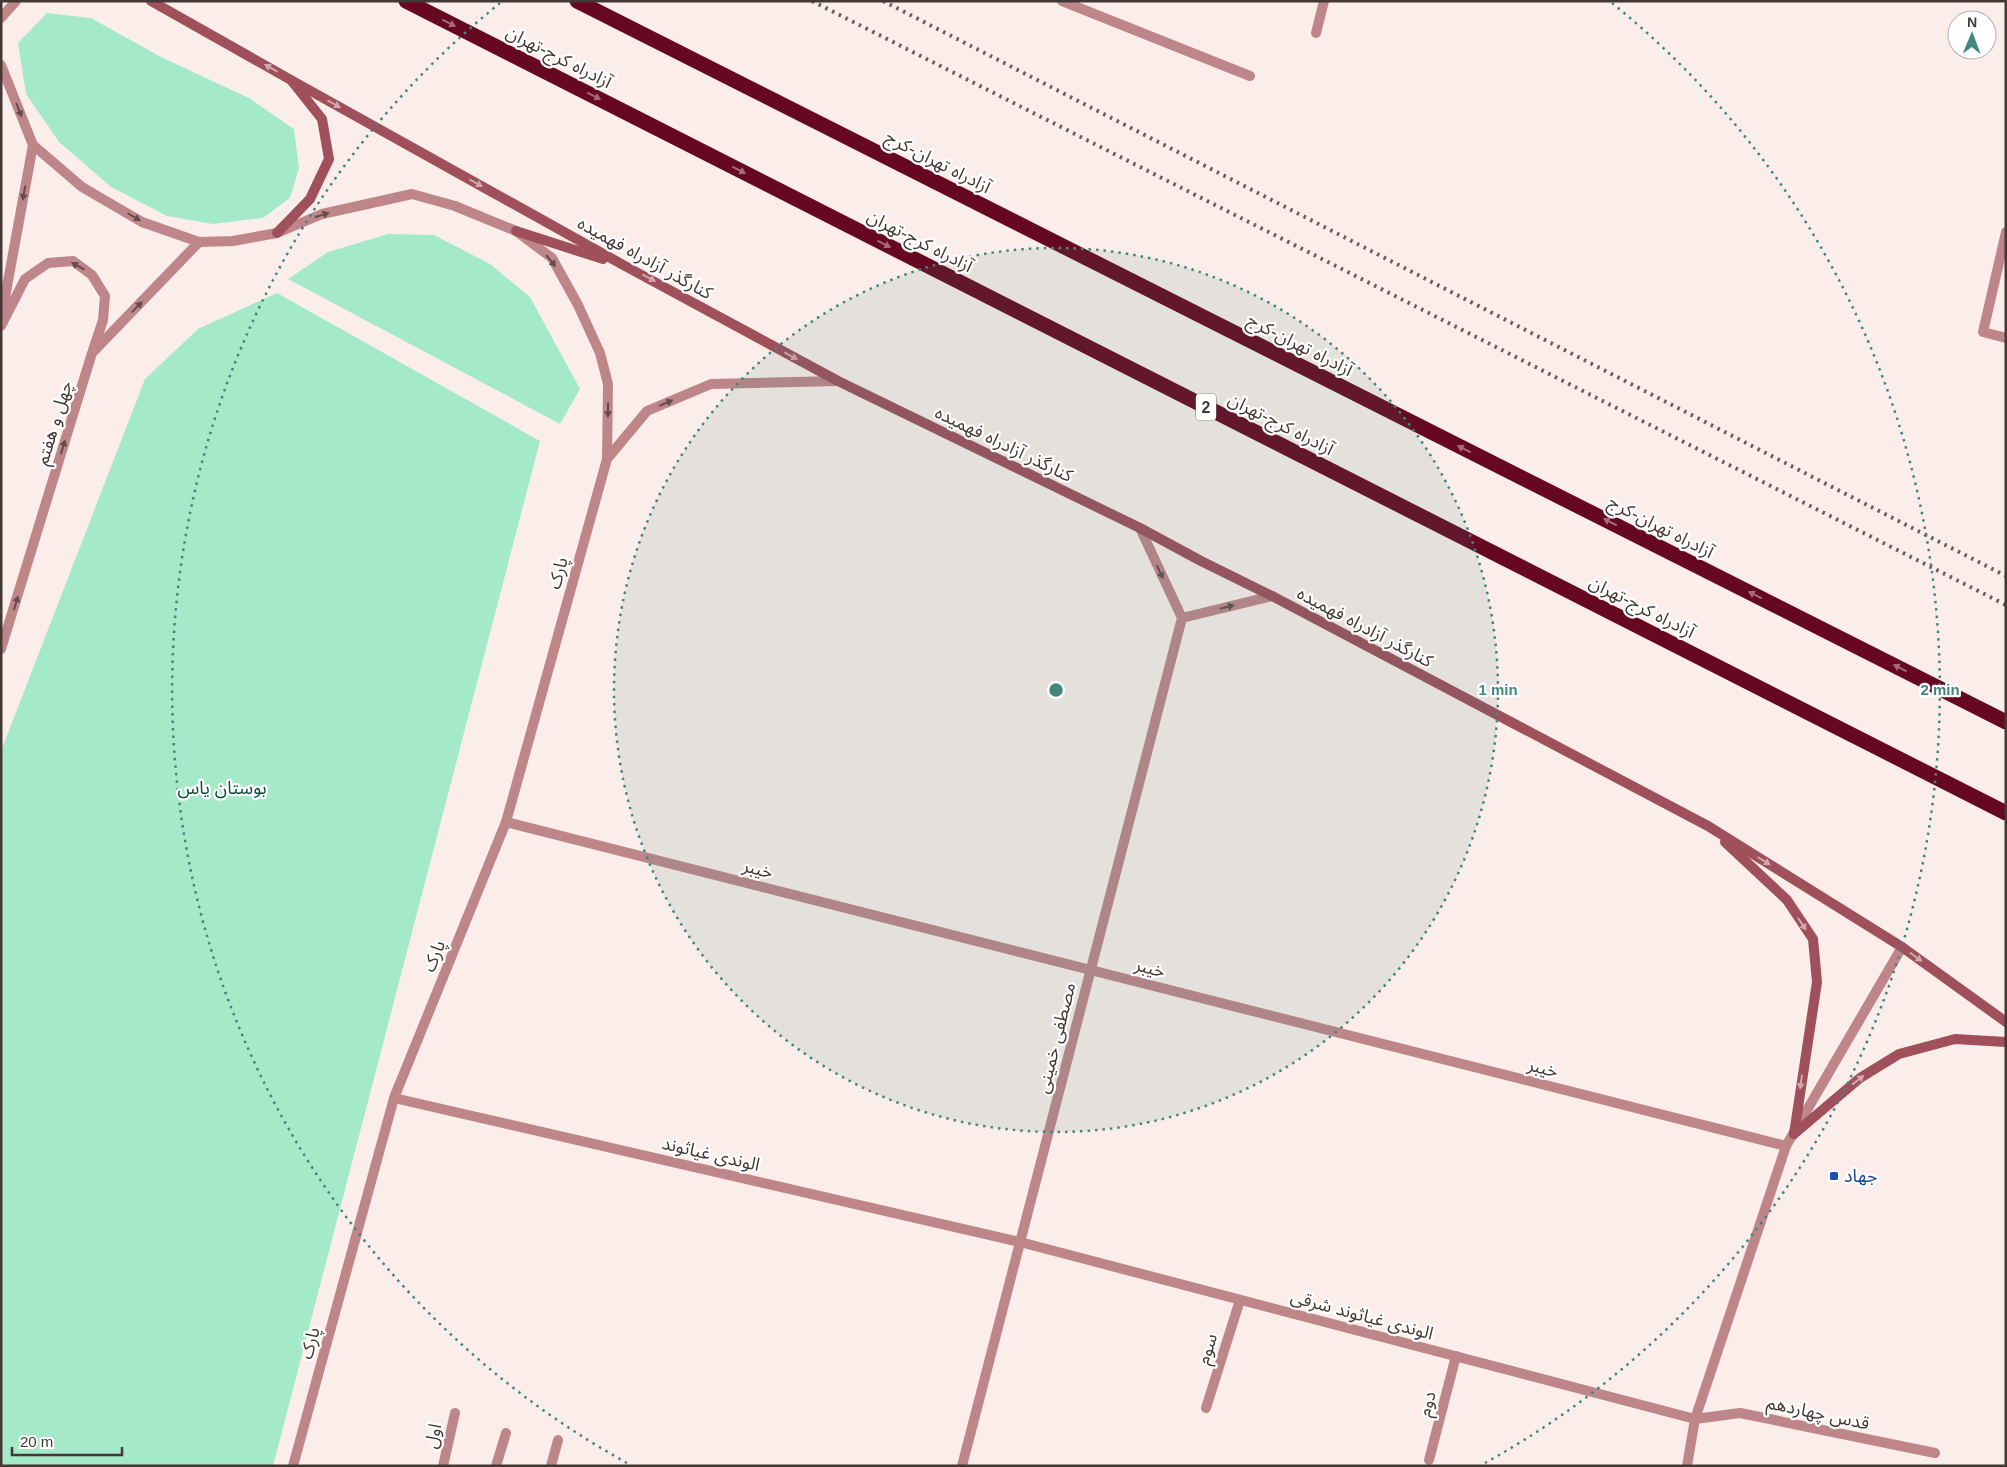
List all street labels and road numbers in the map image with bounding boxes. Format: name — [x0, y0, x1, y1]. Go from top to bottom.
street label: آزادراه کرج-تهران — [501, 22, 616, 95]
street label: آزادراه تهران-کرج — [880, 127, 995, 200]
street label: آزادراه کرج-تهران — [862, 206, 977, 279]
street label: کنارگذر آزادراه فهمیده — [574, 213, 716, 304]
street label: آزادراه تهران-کرج — [1242, 310, 1357, 383]
street label: چهل و هفتم — [32, 378, 79, 468]
street label: آزادراه کرج-تهران — [1223, 389, 1338, 462]
road number: 2 — [1196, 394, 1216, 421]
street label: کنارگذر آزادراه فهمیده — [932, 402, 1077, 487]
street label: آزادراه تهران-کرج — [1603, 492, 1718, 565]
street label: پارک — [544, 555, 573, 591]
street label: آزادراه کرج-تهران — [1584, 572, 1699, 645]
street label: کنارگذر آزادراه فهمیده — [1293, 583, 1437, 672]
street label: خیبر — [740, 855, 775, 883]
street label: پارک — [419, 937, 450, 975]
street label: خیبر — [1132, 954, 1167, 982]
street label: مصطفی خمینی — [1033, 980, 1080, 1096]
street label: خیبر — [1525, 1054, 1560, 1082]
street label: الوندی غیاثوند — [660, 1133, 762, 1176]
street label: الوندی غیاثوند شرقی — [1288, 1286, 1436, 1345]
street label: پارک — [296, 1325, 325, 1361]
street label: سوم — [1193, 1331, 1225, 1368]
street label: دوم — [1414, 1389, 1444, 1420]
street label: قدس چهاردهم — [1764, 1392, 1871, 1437]
street label: اول — [421, 1422, 446, 1450]

